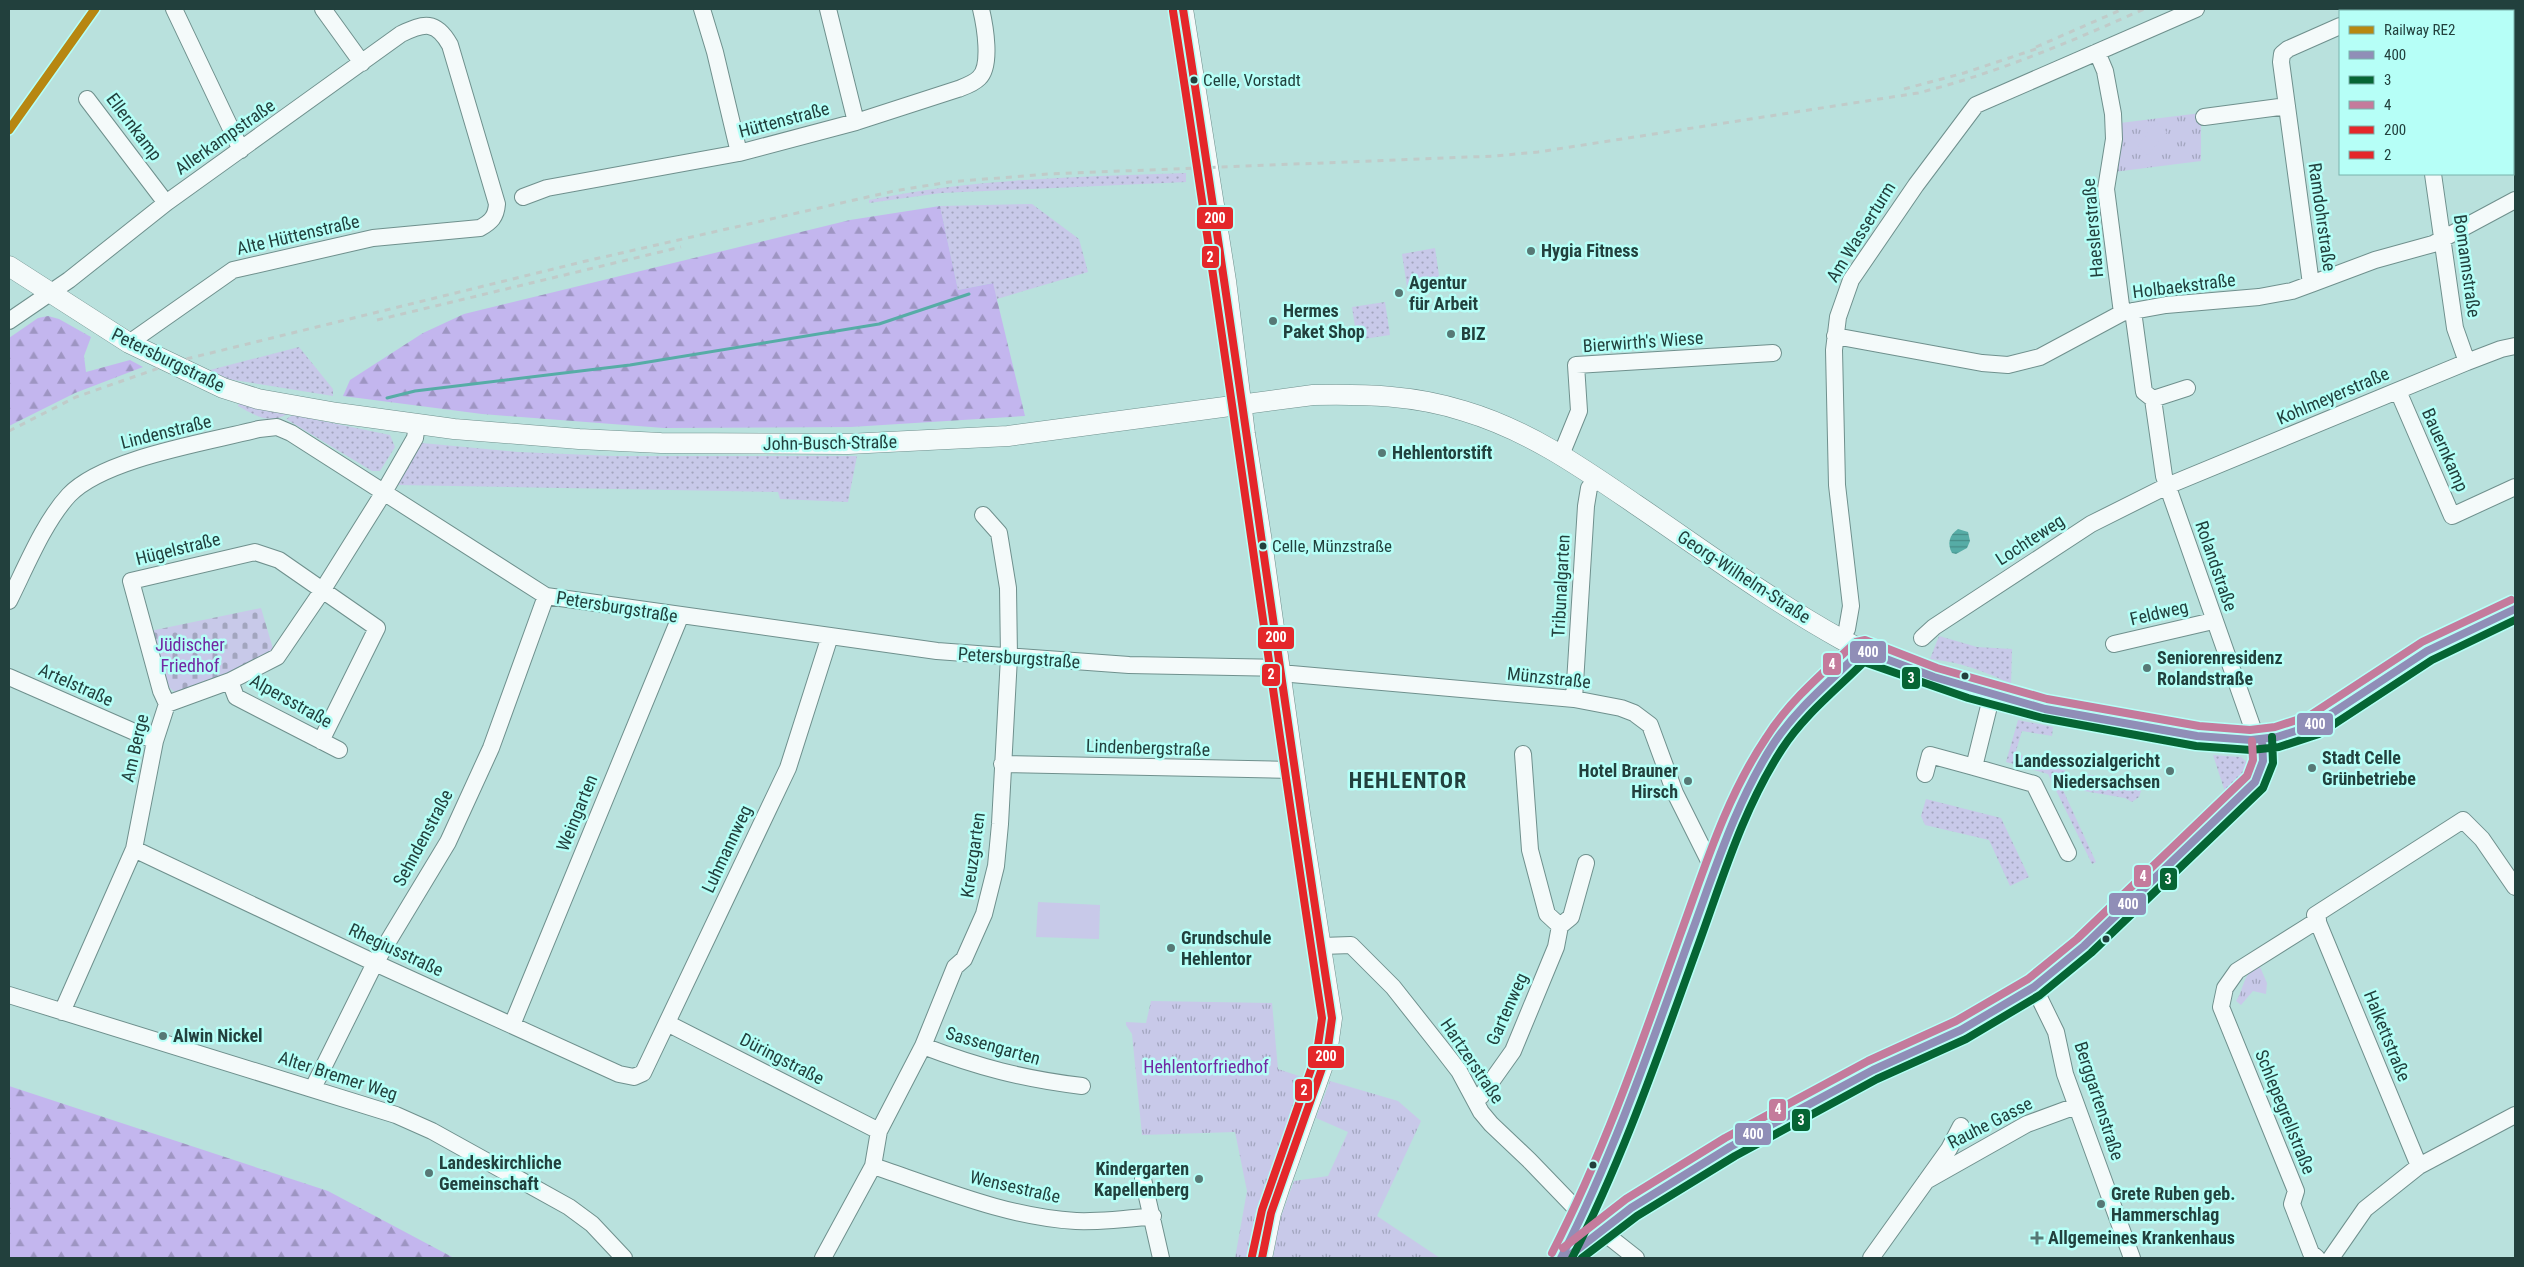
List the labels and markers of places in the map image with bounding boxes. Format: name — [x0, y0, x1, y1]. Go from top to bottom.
place label: Celle, Vorstadt — [1203, 70, 1301, 90]
marker: Celle, Vorstadt — [1189, 75, 1199, 85]
place label: Hygia Fitness — [1541, 240, 1639, 261]
marker: Hygia Fitness — [1525, 245, 1537, 257]
place label: Agentur für Arbeit — [1409, 272, 1479, 314]
marker: Agentur für Arbeit — [1393, 287, 1405, 299]
place label: Hermes Paket Shop — [1283, 300, 1365, 342]
marker: Hermes Paket Shop — [1267, 315, 1279, 327]
place label: BIZ — [1461, 323, 1486, 344]
marker: BIZ — [1445, 328, 1457, 340]
place label: Hehlentorstift — [1392, 442, 1493, 463]
marker: Hehlentorstift — [1376, 447, 1388, 459]
place label: Celle, Münzstraße — [1272, 536, 1392, 556]
marker: Celle, Münzstraße — [1258, 541, 1268, 551]
place label: Seniorenresidenz Rolandstraße — [2157, 647, 2283, 689]
marker: Seniorenresidenz Rolandstraße — [2141, 662, 2153, 674]
unlabelled marker — [1960, 671, 1970, 681]
place label: Stadt Celle Grünbetriebe — [2322, 747, 2416, 789]
place label: Landessozialgericht Niedersachsen — [2015, 750, 2160, 792]
place label: Hotel Brauner Hirsch — [1579, 760, 1678, 802]
marker: Stadt Celle Grünbetriebe — [2306, 762, 2318, 774]
marker: Landessozialgericht Niedersachsen — [2164, 765, 2176, 777]
marker: Hotel Brauner Hirsch — [1682, 775, 1694, 787]
place label: Grundschule Hehlentor — [1181, 927, 1272, 969]
unlabelled marker — [2101, 934, 2111, 944]
marker: Grundschule Hehlentor — [1165, 942, 1177, 954]
place label: Alwin Nickel — [173, 1025, 263, 1046]
marker: Alwin Nickel — [157, 1030, 169, 1042]
place label: Landeskirchliche Gemeinschaft — [439, 1152, 562, 1194]
place label: Kindergarten Kapellenberg — [1094, 1158, 1189, 1200]
unlabelled marker — [1588, 1160, 1598, 1170]
marker: Landeskirchliche Gemeinschaft — [423, 1167, 435, 1179]
marker: Kindergarten Kapellenberg — [1193, 1173, 1205, 1185]
place label: Grete Ruben geb. Hammerschlag — [2111, 1183, 2235, 1225]
marker: Grete Ruben geb. Hammerschlag — [2095, 1198, 2107, 1210]
place label: Allgemeines Krankenhaus — [2048, 1227, 2235, 1248]
marker: Allgemeines Krankenhaus — [2030, 1231, 2044, 1245]

